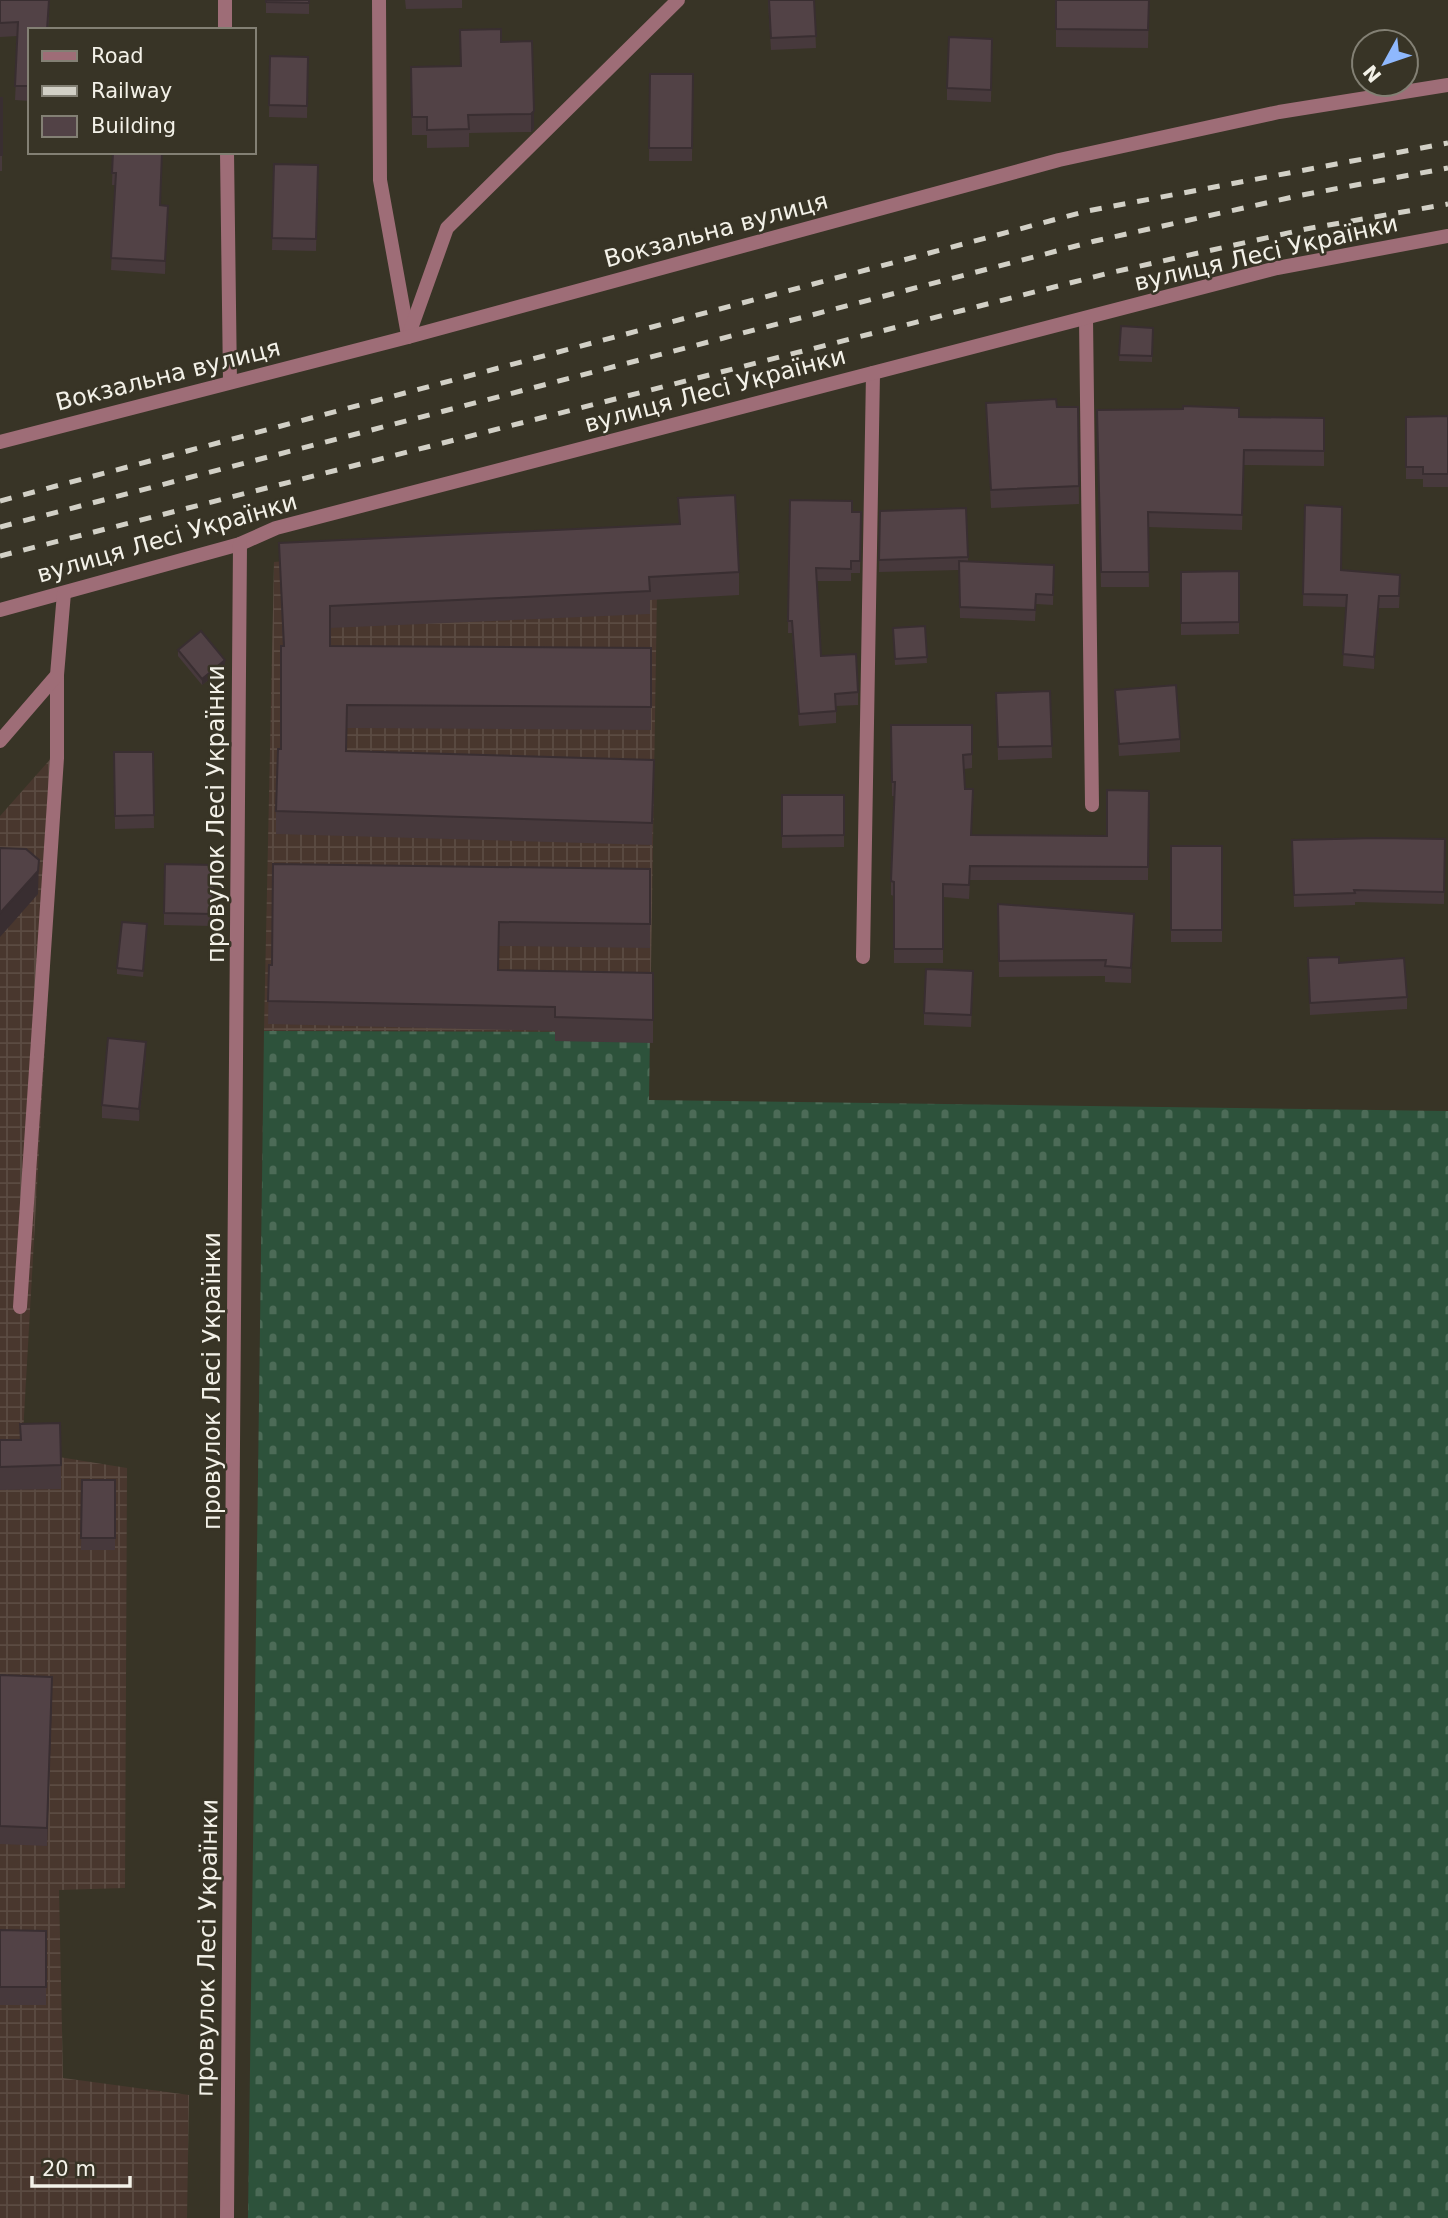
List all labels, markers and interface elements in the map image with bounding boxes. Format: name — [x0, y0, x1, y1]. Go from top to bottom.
legend — [28, 28, 256, 154]
north arrow — [1350, 28, 1420, 98]
text: Road — [91, 44, 144, 68]
text: N — [1358, 61, 1386, 87]
text: Railway — [91, 79, 172, 103]
text: Building — [91, 114, 176, 138]
street label: Вокзальна вулиця — [601, 187, 831, 273]
street label: вулиця Лесі Українки — [1132, 209, 1400, 297]
street label: Вокзальна вулиця — [53, 334, 283, 416]
street label: вулиця Лесі Українки — [581, 342, 849, 438]
street label: вулиця Лесі Українки — [34, 487, 300, 589]
street label: провулок Лесі Українки — [202, 665, 230, 963]
street label: провулок Лесі Українки — [198, 1232, 226, 1530]
street label: провулок Лесі Українки — [190, 1799, 224, 2097]
scale bar — [32, 2144, 130, 2188]
text: 20 m — [42, 2157, 96, 2181]

